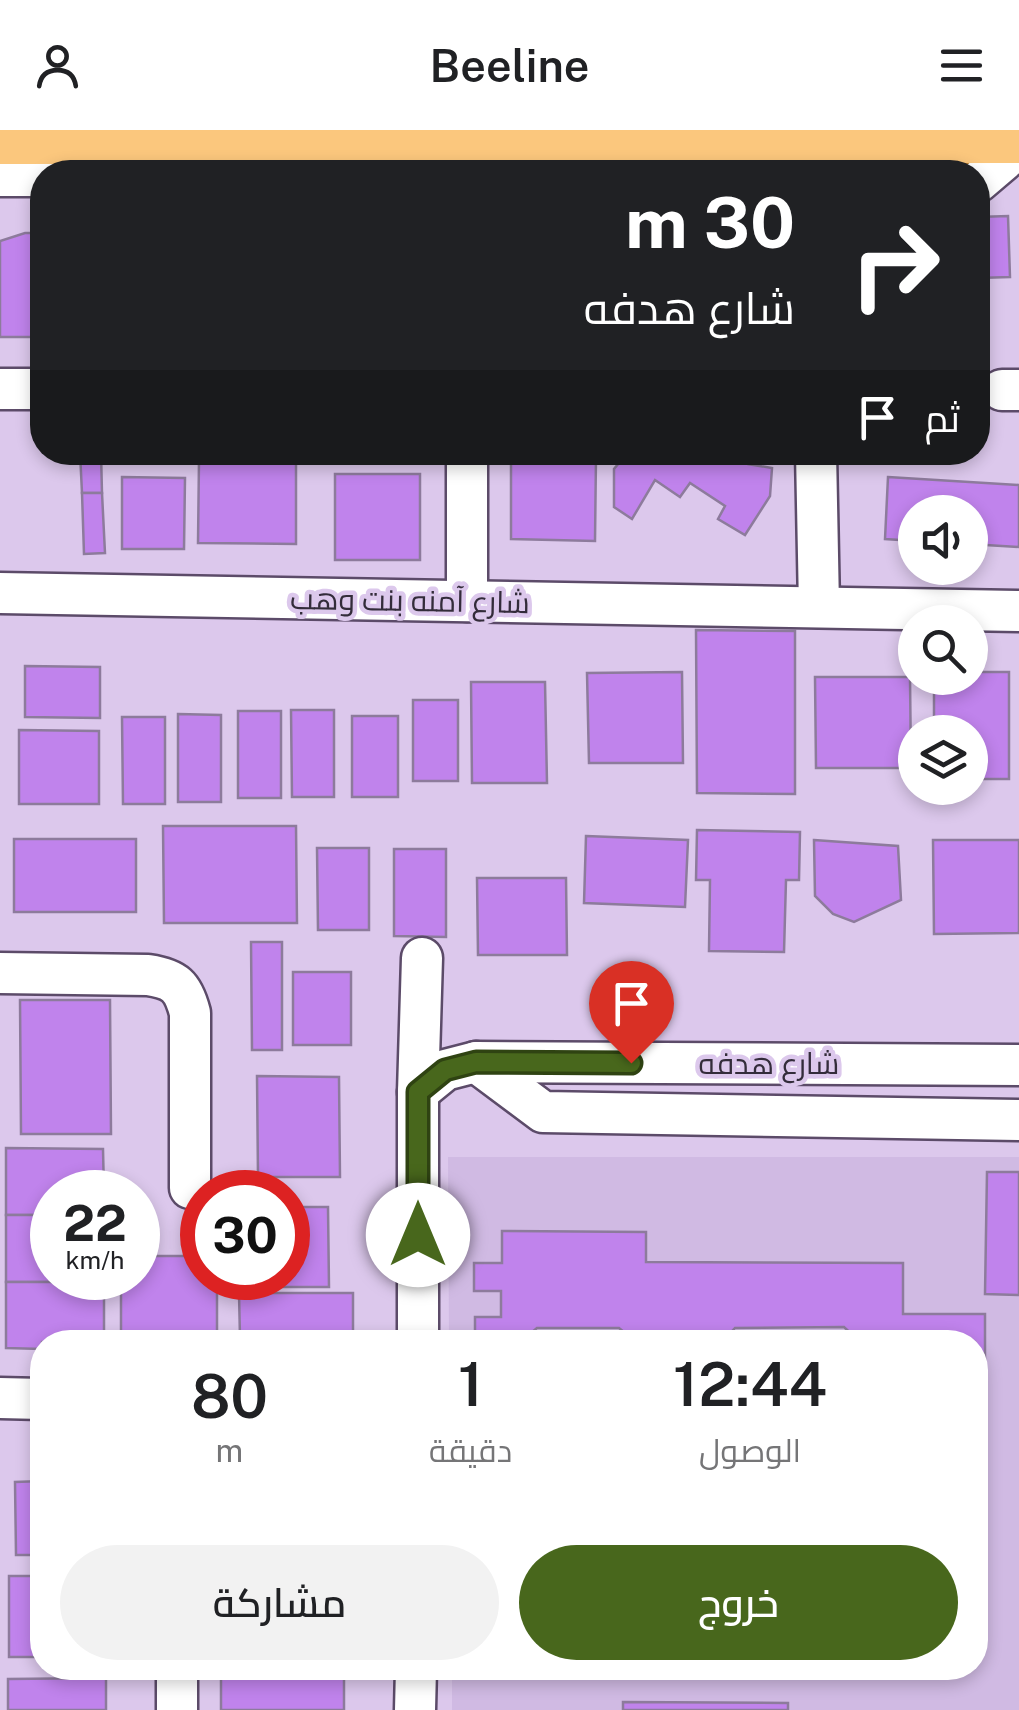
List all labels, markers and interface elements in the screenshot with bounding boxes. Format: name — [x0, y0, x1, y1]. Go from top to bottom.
icon: person — [30, 38, 85, 93]
icon: menu — [934, 38, 989, 93]
text: Beeline — [429, 39, 590, 92]
text: 30 m — [625, 181, 795, 264]
icon: right — [830, 200, 960, 330]
text: شارع هدفه — [584, 281, 795, 334]
icon: arrive — [850, 390, 905, 445]
text: ثم — [925, 396, 960, 441]
map controls — [898, 495, 988, 805]
button: sound — [898, 495, 988, 585]
street label: شارع آمنه بنت وهب — [290, 580, 530, 623]
button: search — [898, 605, 988, 695]
button: layers — [898, 715, 988, 805]
pin — [589, 961, 674, 1064]
icon: arrive — [604, 976, 659, 1031]
street label: شارع هدفه — [699, 1045, 839, 1084]
speed limit sign: 30 — [180, 1170, 310, 1300]
position arrow — [366, 1183, 470, 1287]
text: 22 — [63, 1193, 127, 1252]
text: km/h — [66, 1245, 124, 1275]
text: 1 — [458, 1349, 483, 1420]
text: 12:44 — [673, 1349, 827, 1420]
text: 80 — [191, 1361, 268, 1432]
text: m — [216, 1432, 243, 1469]
text: دقيقة — [429, 1432, 512, 1469]
text: الوصول — [699, 1432, 801, 1469]
button: مشاركة — [60, 1545, 499, 1660]
button: خروج — [519, 1545, 958, 1660]

